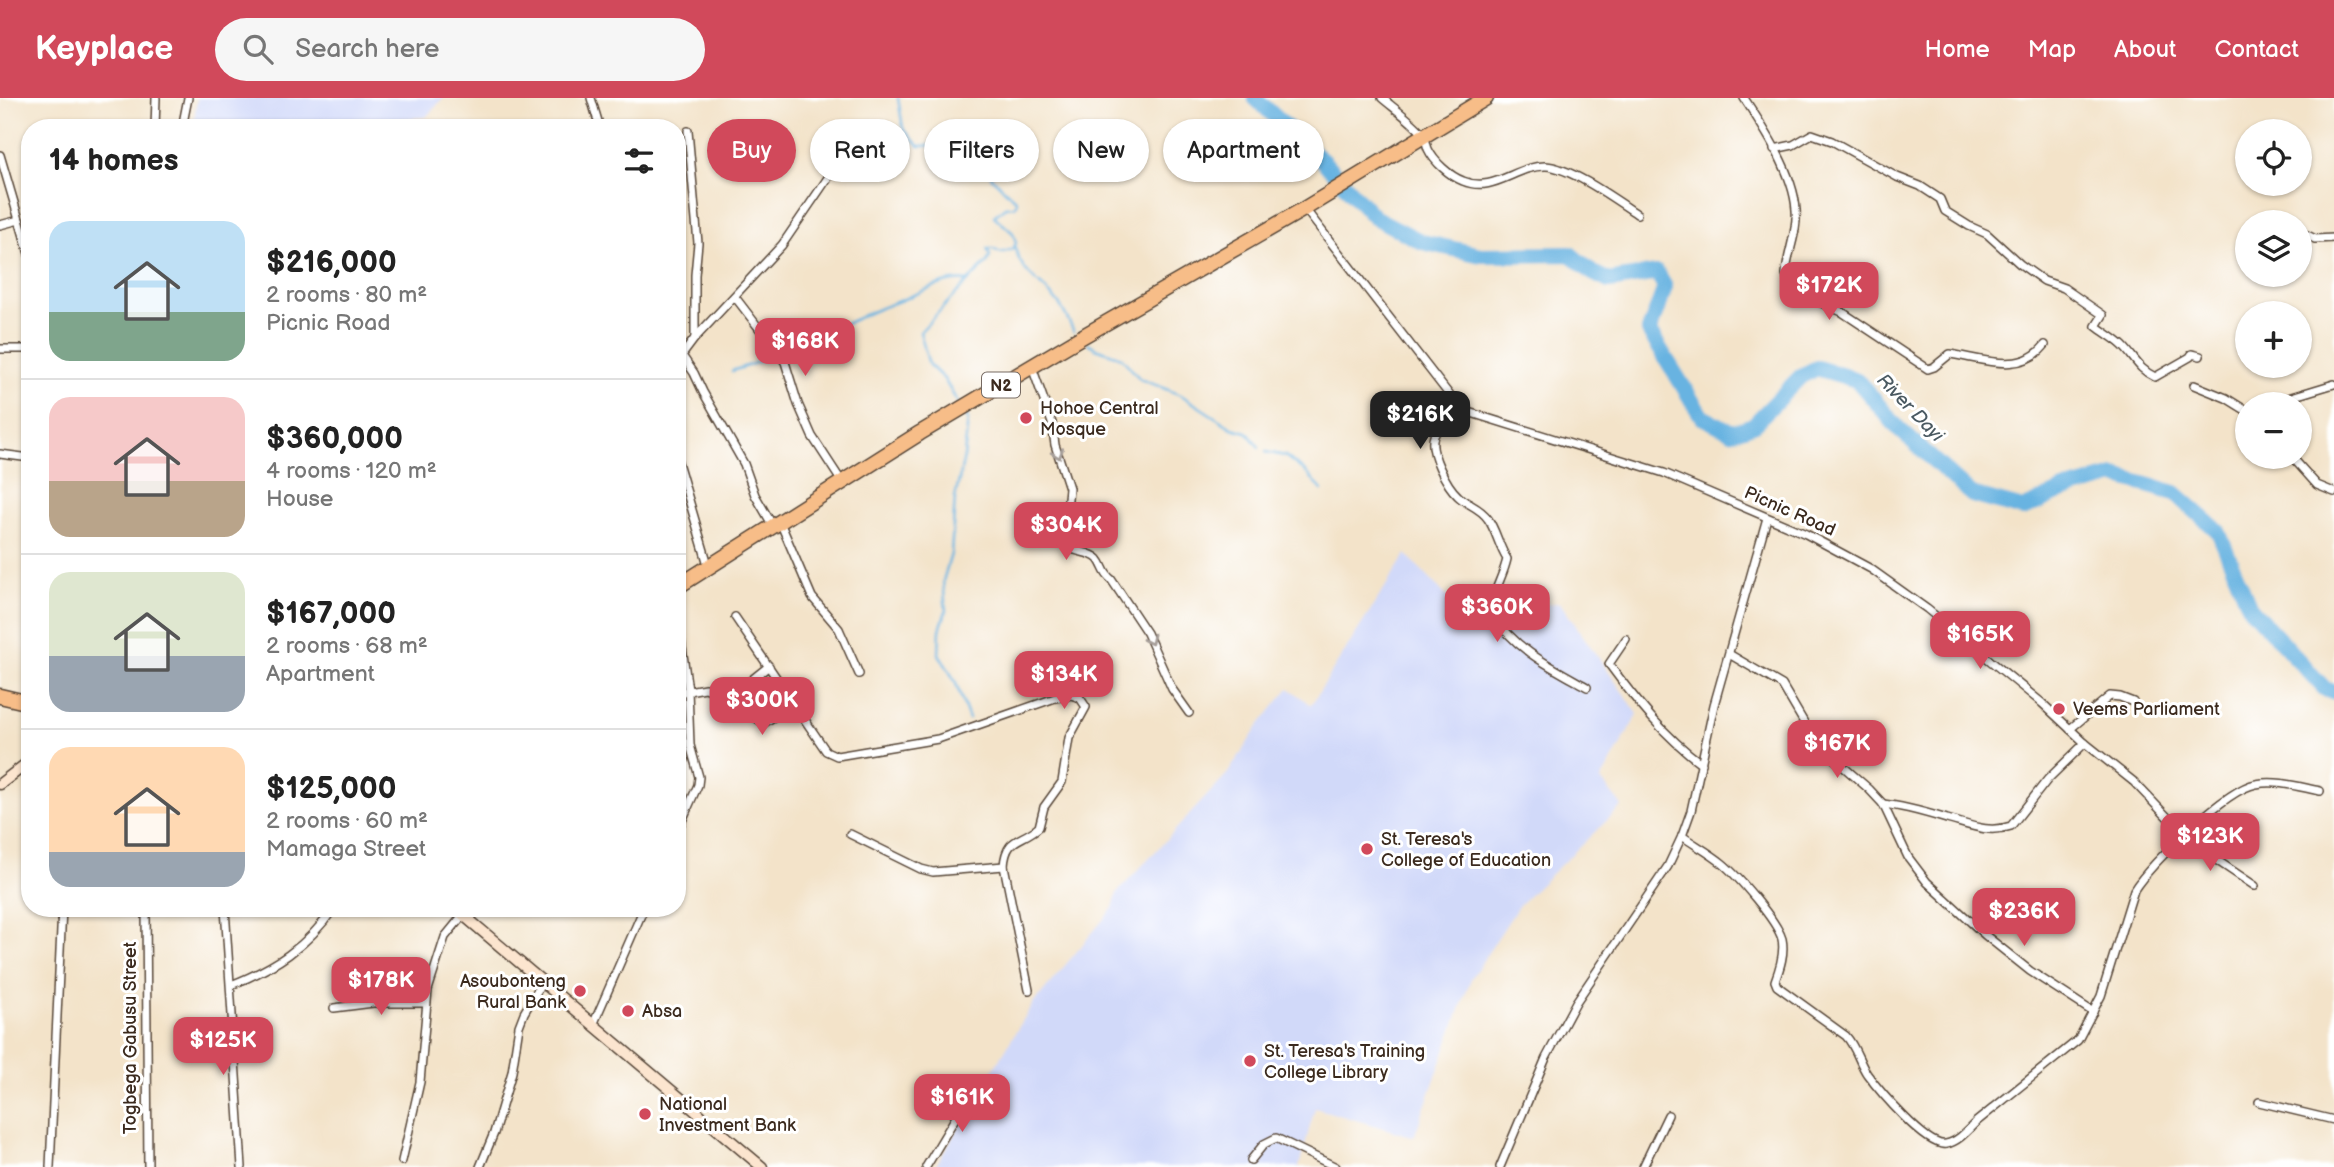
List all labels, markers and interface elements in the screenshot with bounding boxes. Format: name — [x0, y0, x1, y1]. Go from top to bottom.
search box — [215, 18, 705, 81]
text: Keyplace — [35, 29, 173, 69]
icon: search — [239, 30, 277, 68]
text: Search here — [295, 34, 439, 65]
text: Home — [1925, 35, 1990, 64]
text: Map — [2028, 35, 2076, 64]
text: About — [2114, 35, 2176, 64]
text: Contact — [2214, 35, 2299, 64]
chip: Buy — [707, 119, 796, 182]
chip: Rent — [810, 119, 910, 182]
chip: Filters — [924, 119, 1039, 182]
chip: New — [1053, 119, 1149, 182]
chip: Apartment — [1163, 119, 1324, 182]
map controls — [2235, 119, 2312, 469]
button: locate — [2235, 119, 2312, 196]
icon: filters — [620, 142, 658, 180]
text: 14 homes — [49, 143, 178, 179]
button: layers — [2235, 210, 2312, 287]
text: $216,000 — [266, 245, 397, 281]
icon: home — [105, 249, 189, 333]
pin: $172K — [1780, 262, 1878, 322]
text: $172K — [1796, 271, 1862, 299]
text: 2 rooms · 80 m² — [266, 281, 427, 309]
button: + — [2235, 301, 2312, 378]
text: Picnic Road — [266, 309, 391, 337]
pin: $168K — [756, 318, 854, 378]
text: $168K — [771, 327, 839, 355]
water label: River Dayi — [1872, 369, 1949, 448]
road number: N2 — [982, 372, 1020, 398]
pin: $216K — [1371, 392, 1469, 451]
button: − — [2235, 392, 2312, 469]
place label: Hohoe Central Mosque — [1040, 398, 1159, 440]
text: $216K — [1386, 400, 1454, 428]
marker: Hohoe Central Mosque — [1018, 410, 1034, 426]
text: $360,000 — [266, 421, 403, 457]
icon: home — [105, 425, 189, 509]
one-way arrow — [1050, 448, 1064, 460]
text: 4 rooms · 120 m² — [266, 457, 437, 485]
street label: Picnic Road — [1741, 482, 1839, 541]
text: House — [266, 485, 333, 513]
pin: $304K — [1017, 503, 1115, 562]
text: $304K — [1030, 511, 1102, 539]
pin: $360K — [1448, 584, 1546, 644]
text: $360K — [1461, 593, 1533, 621]
text: $167,000 — [266, 596, 396, 632]
icon: home — [105, 600, 189, 684]
pin: $165K — [1931, 612, 2029, 671]
text: $165K — [1946, 620, 2014, 648]
text: 2 rooms · 68 m² — [266, 632, 428, 660]
one-way arrow — [1141, 633, 1155, 645]
pin: $134K — [1015, 652, 1113, 711]
text: Apartment — [266, 660, 375, 688]
text: $134K — [1030, 660, 1098, 688]
pin: $300K — [713, 678, 811, 737]
text: $300K — [726, 686, 798, 714]
place label: Veems Parliament — [2073, 699, 2220, 720]
marker: Veems Parliament — [2051, 701, 2067, 717]
pin: $167K — [1788, 720, 1886, 780]
text: $167K — [1803, 729, 1871, 757]
text: $125,000 — [266, 771, 396, 807]
icon: home — [105, 775, 189, 859]
text: 2 rooms · 60 m² — [266, 807, 428, 835]
pin: $123K — [2161, 814, 2259, 873]
text: $123K — [2176, 822, 2244, 850]
place label: St. Teresa's College of Education — [1381, 829, 1551, 871]
text: Mamaga Street — [266, 835, 426, 863]
marker: St. Teresa's College of Education — [1359, 841, 1375, 857]
pin: $236K — [1975, 888, 2073, 948]
text: $236K — [1988, 897, 2060, 925]
street label: Togbega Gabusu Street — [120, 941, 141, 1134]
pin: $178K — [332, 958, 430, 1017]
text: $178K — [348, 966, 415, 994]
place label: Asoubonteng Rural Bank — [460, 971, 566, 1013]
marker: Asoubonteng Rural Bank — [572, 983, 588, 999]
place label: Absa — [642, 1001, 682, 1022]
marker: Absa — [620, 1003, 636, 1019]
pin: $125K — [174, 1018, 272, 1077]
text: $125K — [189, 1026, 257, 1054]
place label: St. Teresa's Training College Library — [1264, 1041, 1425, 1083]
marker: St. Teresa's Training College Library — [1242, 1053, 1258, 1069]
pin: $161K — [913, 1074, 1011, 1134]
text: $161K — [930, 1083, 994, 1111]
place label: National Investment Bank — [659, 1094, 796, 1136]
marker: National Investment Bank — [637, 1106, 653, 1122]

